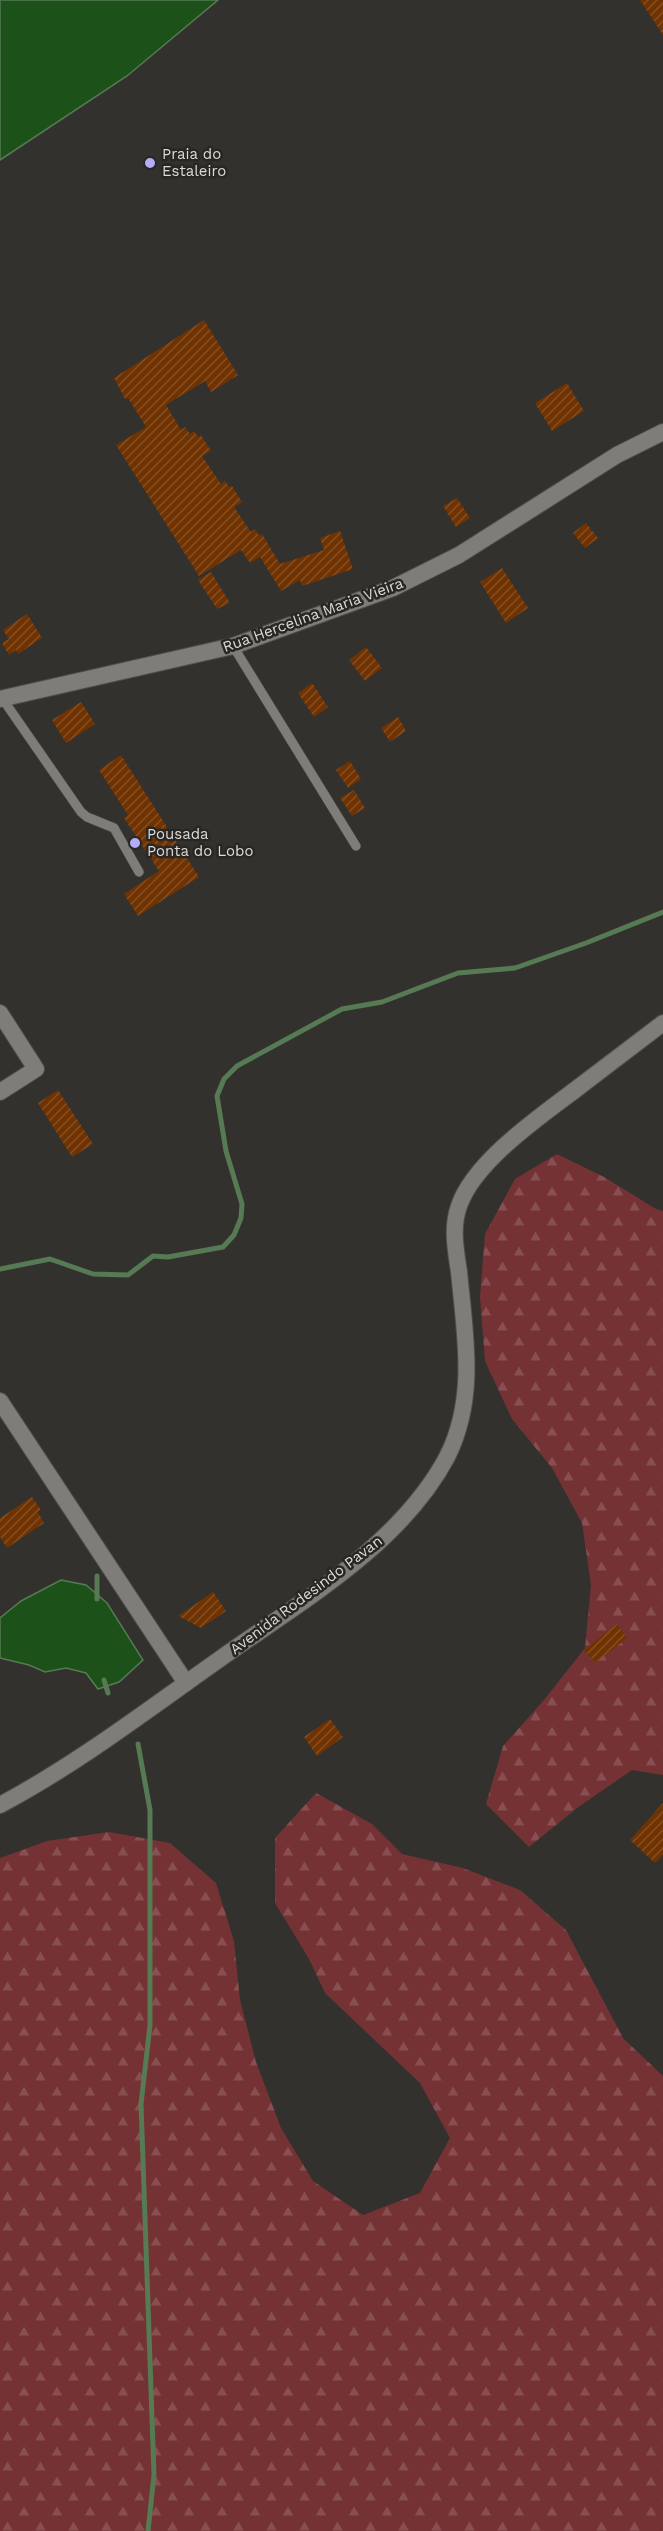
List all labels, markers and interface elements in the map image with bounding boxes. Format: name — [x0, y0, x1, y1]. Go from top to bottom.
place label: Praia do Estaleiro — [162, 145, 226, 180]
marker: Praia do Estaleiro — [143, 156, 157, 170]
street label: Rua Hercelina Maria Vieira — [220, 574, 406, 656]
place label: Pousada Ponta do Lobo — [147, 825, 253, 860]
marker: Pousada Ponta do Lobo — [128, 836, 142, 850]
street label: Avenida Rodesindo Pavan — [226, 1532, 386, 1658]

